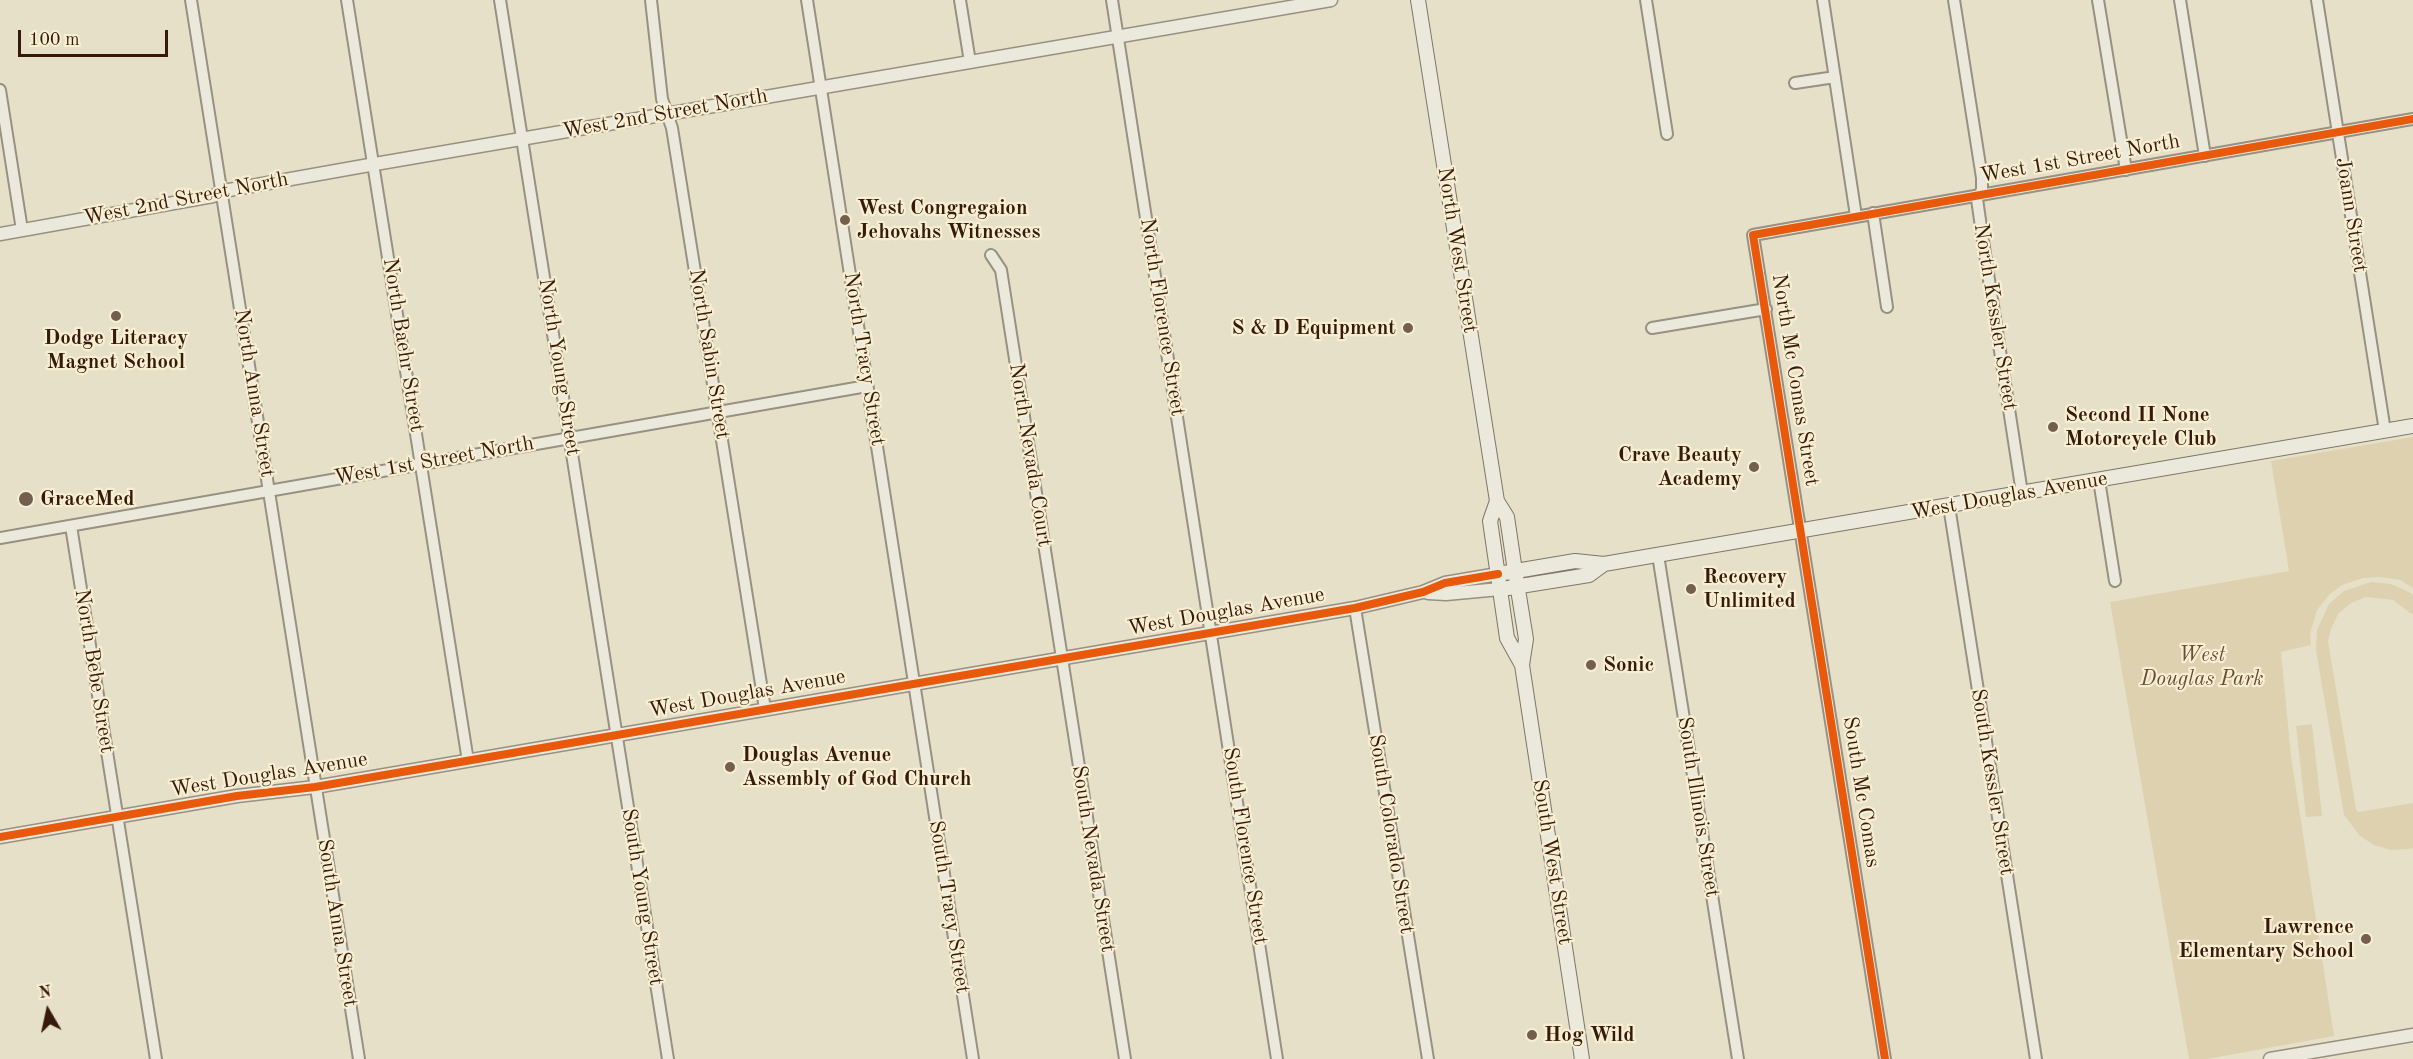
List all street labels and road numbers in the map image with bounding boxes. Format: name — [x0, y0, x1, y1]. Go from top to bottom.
street label: West 2nd Street North — [560, 84, 770, 144]
street label: West 1st Street North — [1978, 129, 2182, 189]
street label: Joann Street — [2329, 156, 2373, 274]
street label: North West Street — [1431, 165, 1483, 335]
street label: West 2nd Street North — [81, 167, 291, 231]
street label: North Florence Street — [1134, 216, 1190, 418]
street label: North Kessler Street — [1968, 222, 2022, 412]
street label: North Baehr Street — [377, 256, 429, 434]
street label: North Sabin Street — [683, 267, 735, 441]
street label: North Tracy Street — [838, 270, 890, 448]
street label: North Mc Comas Street — [1766, 272, 1824, 488]
street label: North Young Street — [533, 276, 585, 458]
street label: North Anna Street — [228, 307, 280, 479]
street label: North Nevada Court — [1003, 361, 1057, 549]
street label: West 1st Street North — [332, 431, 536, 491]
street label: West Douglas Avenue — [1909, 466, 2109, 526]
street label: West Douglas Avenue — [1126, 582, 1326, 642]
street label: North Bebe Street — [69, 587, 119, 755]
street label: West Douglas Avenue — [647, 664, 847, 724]
street label: South Kessler Street — [1965, 687, 2019, 877]
street label: South Illinois Street — [1671, 715, 1725, 899]
street label: South Mc Comas — [1837, 715, 1885, 869]
street label: South Colorado Street — [1363, 732, 1419, 936]
street label: South Florence Street — [1217, 745, 1273, 947]
street label: West Douglas Avenue — [169, 747, 369, 803]
street label: South Nevada Street — [1066, 764, 1120, 954]
street label: South West Street — [1526, 777, 1578, 947]
street label: South Young Street — [616, 807, 668, 987]
street label: South Tracy Street — [923, 819, 975, 995]
street label: South Anna Street — [311, 837, 363, 1009]

